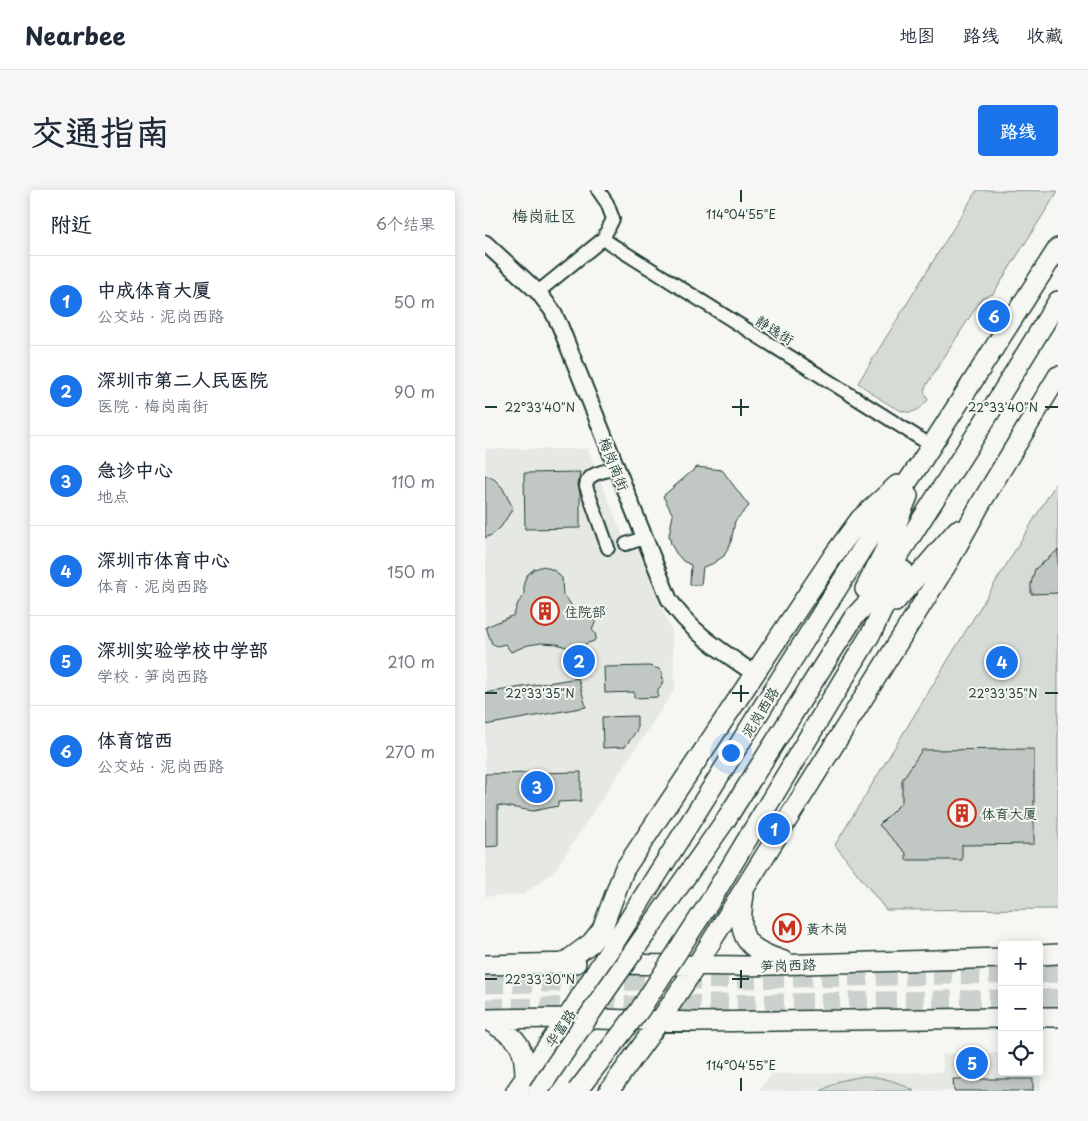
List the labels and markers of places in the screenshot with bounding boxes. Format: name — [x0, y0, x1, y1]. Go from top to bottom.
pin: 6 — [978, 297, 1010, 335]
building icon: 住院部 — [530, 596, 560, 626]
place label: 住院部 — [564, 601, 606, 622]
pin: 2 — [563, 642, 595, 680]
pin: 4 — [986, 643, 1018, 681]
pin: 3 — [521, 768, 553, 806]
building icon: 体育大厦 — [947, 798, 977, 828]
place label: 体育大厦 — [981, 803, 1037, 824]
pin: 1 — [758, 810, 790, 848]
metro station icon: 黄木岗 — [772, 913, 802, 943]
place label: 黄木岗 — [806, 918, 848, 939]
pin: 5 — [956, 1044, 988, 1082]

